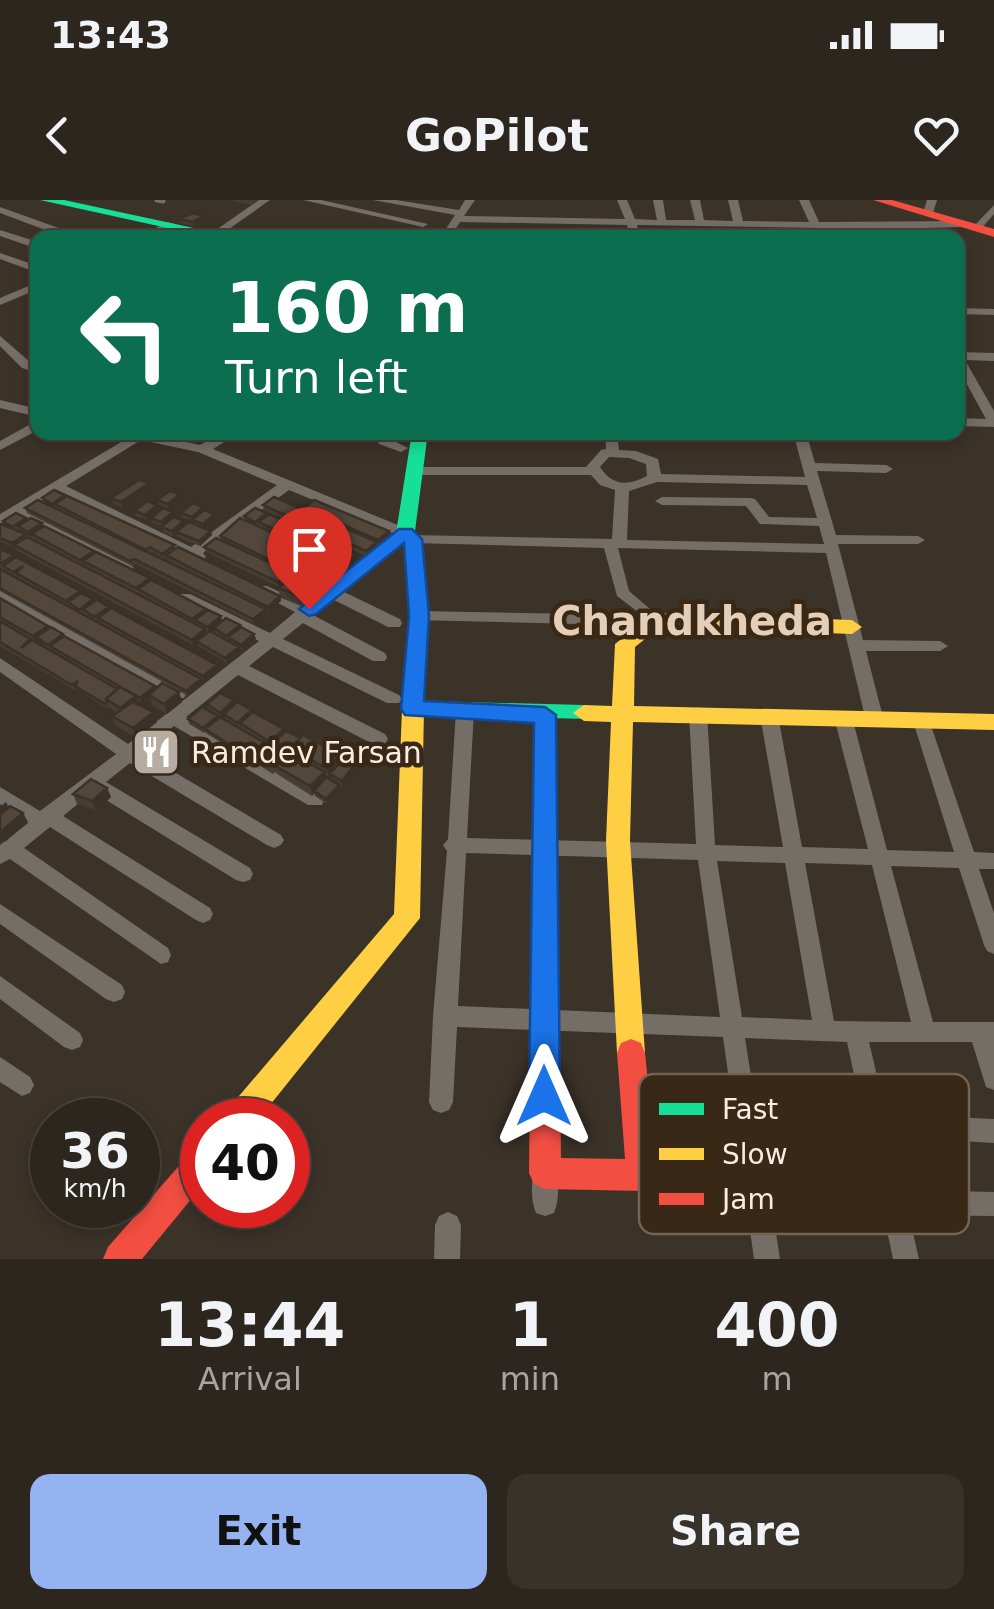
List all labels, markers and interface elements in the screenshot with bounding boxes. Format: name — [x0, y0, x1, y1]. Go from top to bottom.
text: 13:43 — [50, 13, 171, 57]
icon: back — [30, 108, 85, 163]
icon: heart — [909, 108, 964, 163]
text: GoPilot — [405, 109, 589, 162]
text: 160 m — [225, 267, 468, 349]
icon: left — [60, 270, 190, 400]
text: Turn left — [225, 351, 408, 404]
pin — [267, 507, 352, 610]
icon: arrive — [282, 522, 337, 577]
district label: Chandkheda — [552, 598, 832, 644]
restaurant icon: Ramdev Farsan — [130, 726, 182, 778]
place label: Ramdev Farsan — [191, 735, 422, 770]
position arrow — [492, 1044, 596, 1148]
legend — [639, 1074, 969, 1234]
text: Fast — [722, 1093, 778, 1126]
speed limit sign: 40 — [180, 1098, 310, 1228]
text: 36 — [60, 1122, 130, 1180]
text: Slow — [722, 1138, 788, 1171]
text: km/h — [63, 1174, 127, 1203]
text: Jam — [720, 1183, 775, 1216]
text: 13:44 — [154, 1290, 345, 1360]
text: 1 — [509, 1290, 551, 1360]
text: 400 — [714, 1290, 840, 1360]
text: Arrival — [198, 1360, 302, 1398]
text: min — [500, 1360, 560, 1398]
text: m — [761, 1360, 793, 1398]
button: Exit — [30, 1474, 487, 1589]
button: Share — [507, 1474, 964, 1589]

